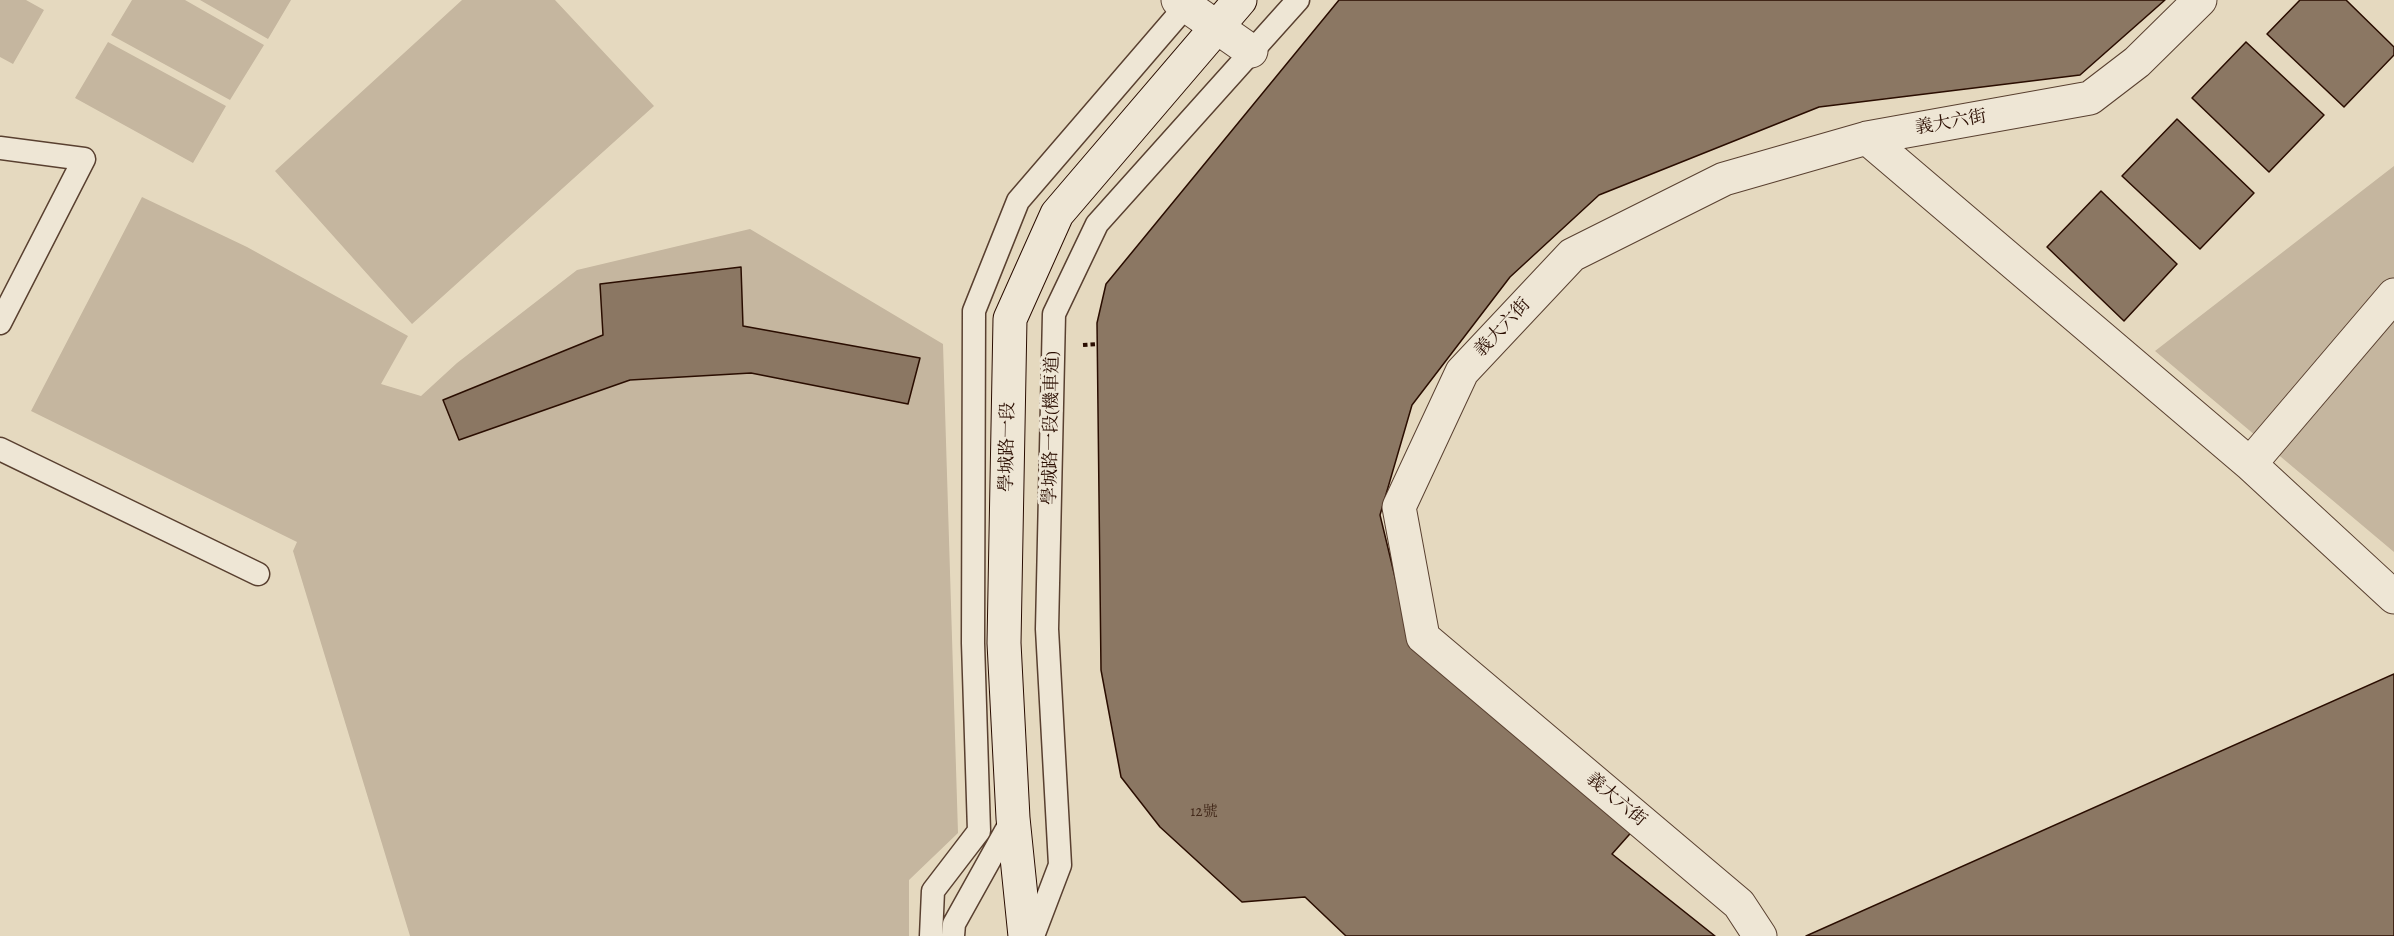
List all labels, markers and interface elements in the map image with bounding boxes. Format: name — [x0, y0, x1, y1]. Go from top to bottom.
street label: 義大六街 — [1914, 106, 1988, 140]
street label: 義大六街 — [1471, 294, 1535, 362]
street label: 學城路一段(機車道) — [1040, 351, 1064, 505]
street label: 學城路一段 — [996, 402, 1020, 492]
street label: 義大六街 — [1581, 769, 1651, 831]
house number: 12號 — [1190, 803, 1218, 821]

